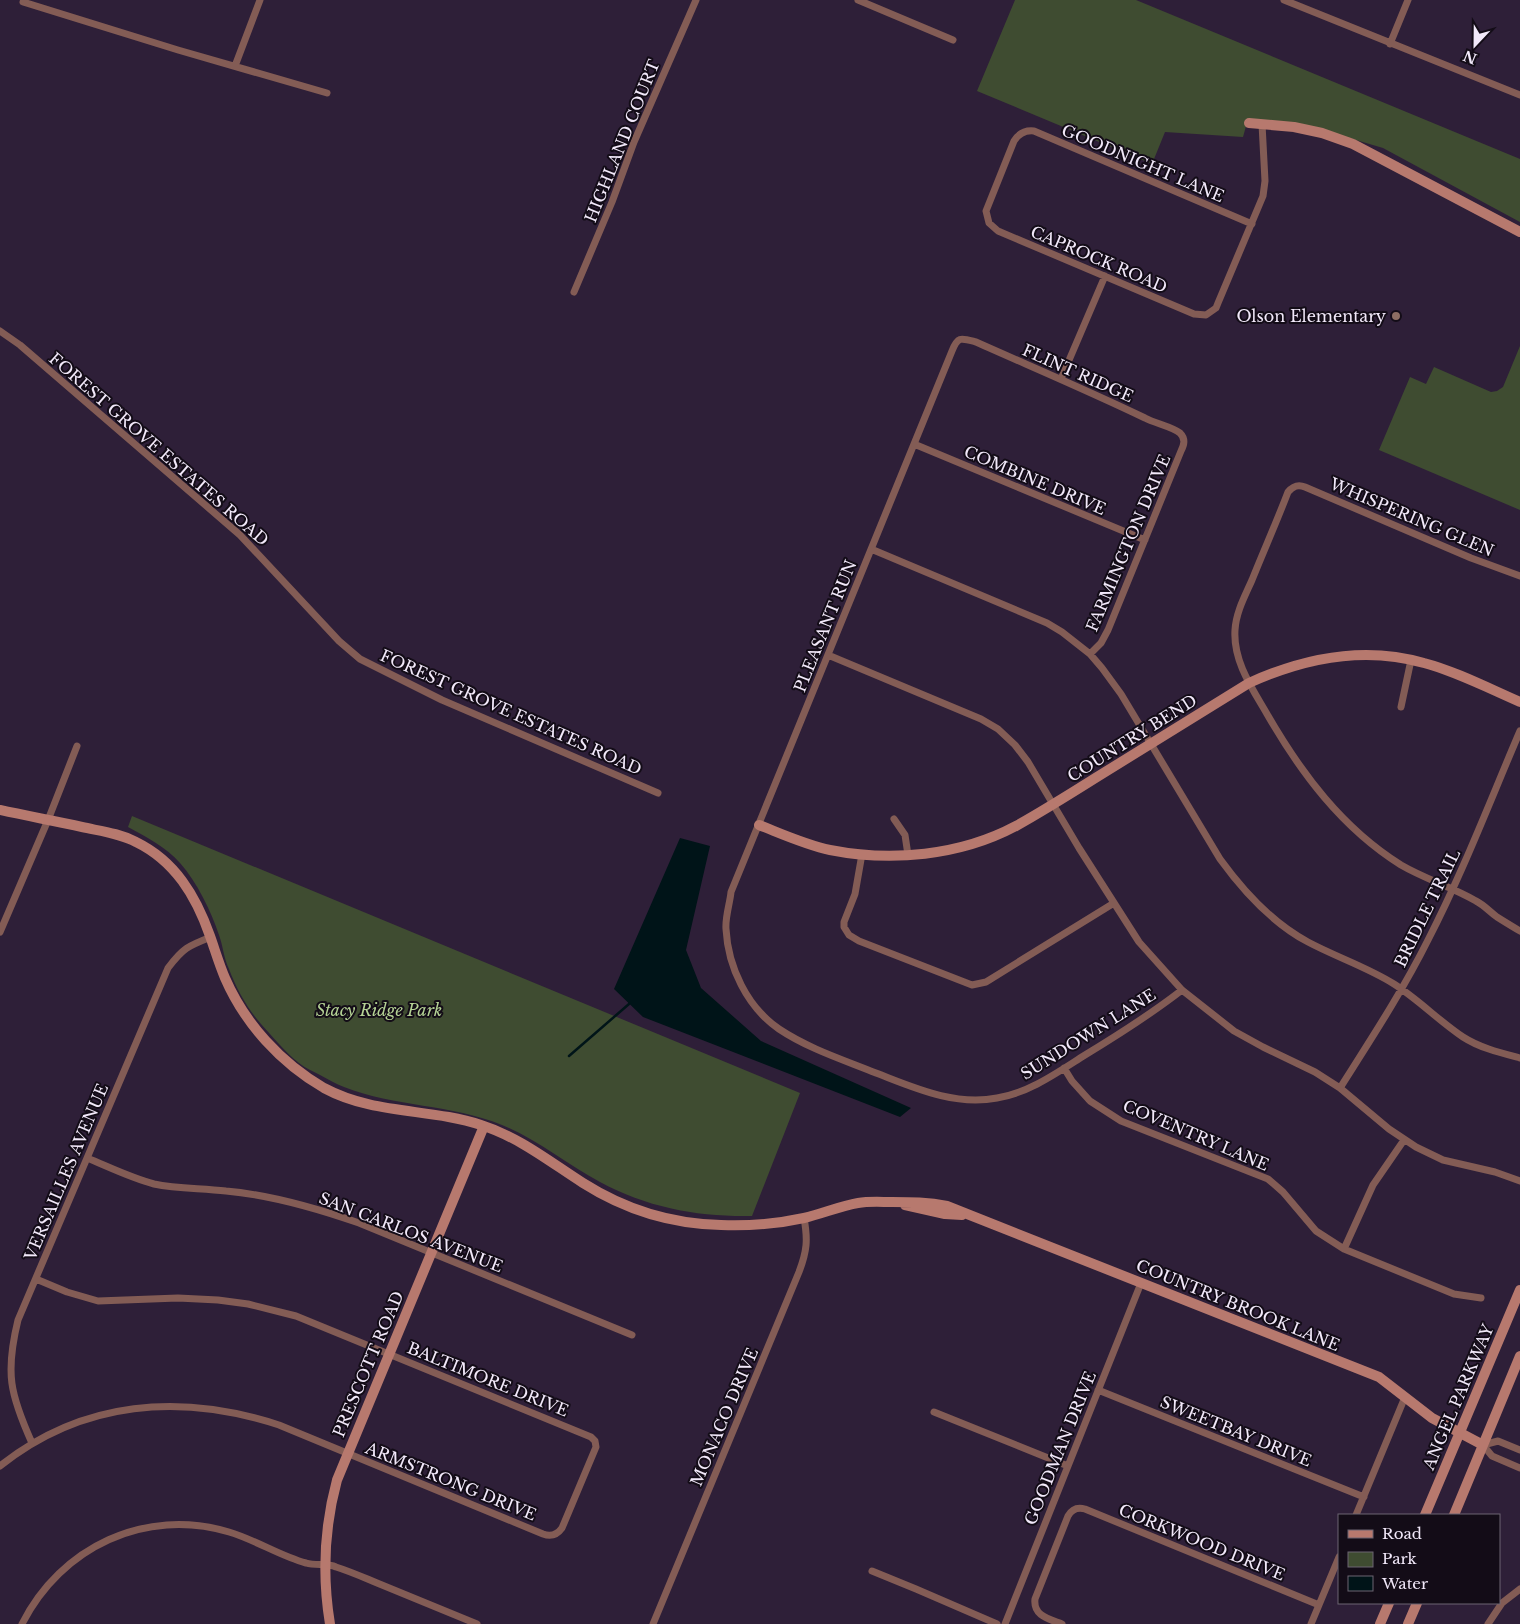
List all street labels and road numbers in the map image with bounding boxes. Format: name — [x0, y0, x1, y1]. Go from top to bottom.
street label: HIGHLAND COURT — [580, 57, 664, 225]
street label: GOODNIGHT LANE — [1059, 120, 1227, 206]
street label: CAPROCK ROAD — [1028, 221, 1170, 297]
street label: FLINT RIDGE — [1019, 340, 1137, 406]
street label: FOREST GROVE ESTATES ROAD — [45, 348, 273, 550]
street label: COMBINE DRIVE — [961, 441, 1109, 519]
street label: FARMINGTON DRIVE — [1082, 451, 1174, 635]
street label: WHISPERING GLEN — [1326, 473, 1497, 561]
street label: PLEASANT RUN — [789, 557, 861, 695]
street label: FOREST GROVE ESTATES ROAD — [377, 645, 645, 779]
street label: COUNTRY BEND — [1064, 690, 1200, 786]
street label: BRIDLE TRAIL — [1390, 845, 1464, 970]
street label: SUNDOWN LANE — [1017, 984, 1159, 1084]
street label: VERSAILLES AVENUE — [19, 1081, 112, 1264]
street label: COVENTRY LANE — [1120, 1095, 1272, 1175]
street label: SAN CARLOS AVENUE — [316, 1188, 506, 1276]
street label: COUNTRY BROOK LANE — [1133, 1255, 1343, 1355]
street label: PRESCOTT ROAD — [328, 1288, 408, 1440]
street label: ANGEL PARKWAY — [1418, 1321, 1498, 1474]
street label: BALTIMORE DRIVE — [404, 1337, 572, 1421]
street label: MONACO DRIVE — [686, 1345, 762, 1489]
street label: GOODMAN DRIVE — [1020, 1368, 1100, 1528]
street label: SWEETBAY DRIVE — [1157, 1391, 1315, 1471]
street label: ARMSTRONG DRIVE — [362, 1437, 539, 1524]
street label: CORKWOOD DRIVE — [1116, 1500, 1288, 1584]

